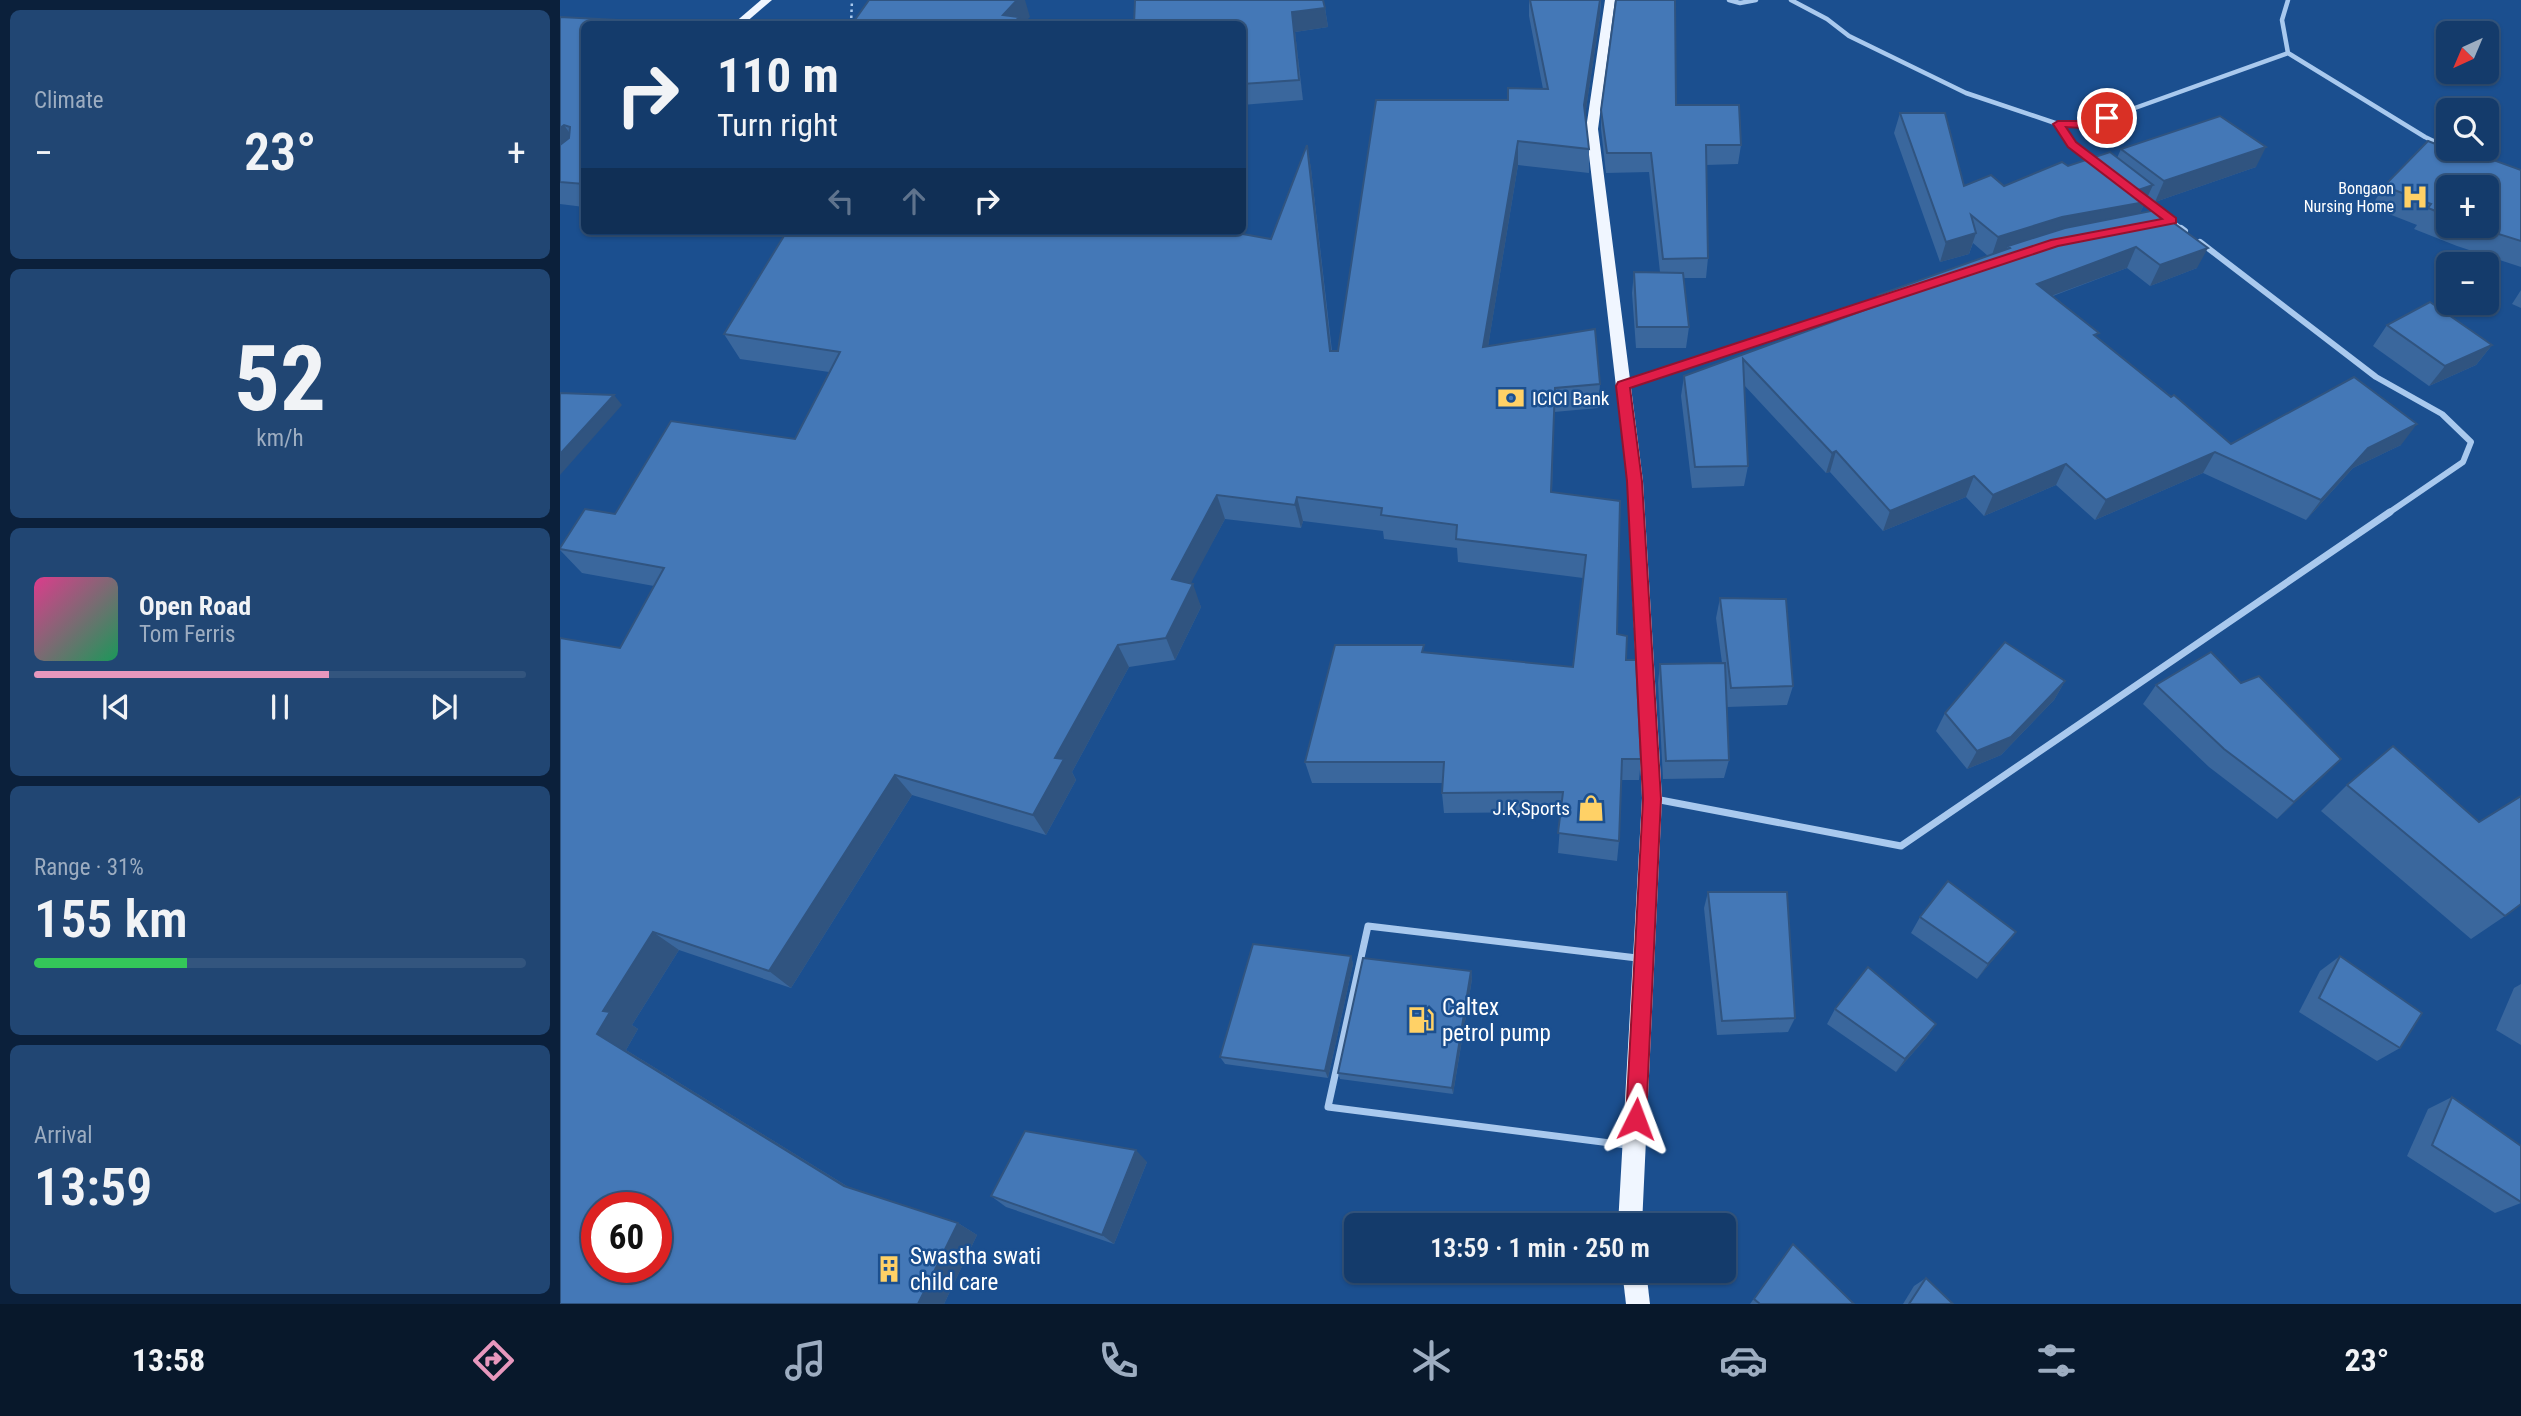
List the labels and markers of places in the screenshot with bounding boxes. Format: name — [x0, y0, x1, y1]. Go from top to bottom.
pin — [2077, 88, 2137, 148]
place label: Bongaon Nursing Home — [2304, 179, 2394, 216]
hospital icon: Bongaon Nursing Home — [2400, 182, 2430, 212]
bank icon: ICICI Bank — [1496, 383, 1526, 413]
place label: ICICI Bank — [1532, 387, 1610, 410]
shop icon: J.K,Sports — [1576, 793, 1606, 823]
place label: J.K,Sports — [1492, 797, 1570, 820]
place label: Caltex petrol pump — [1442, 994, 1551, 1047]
fuel station icon: Caltex petrol pump — [1406, 1005, 1436, 1035]
place label: Swastha swati child care — [910, 1243, 1041, 1296]
building icon: Swastha swati child care — [874, 1254, 904, 1284]

